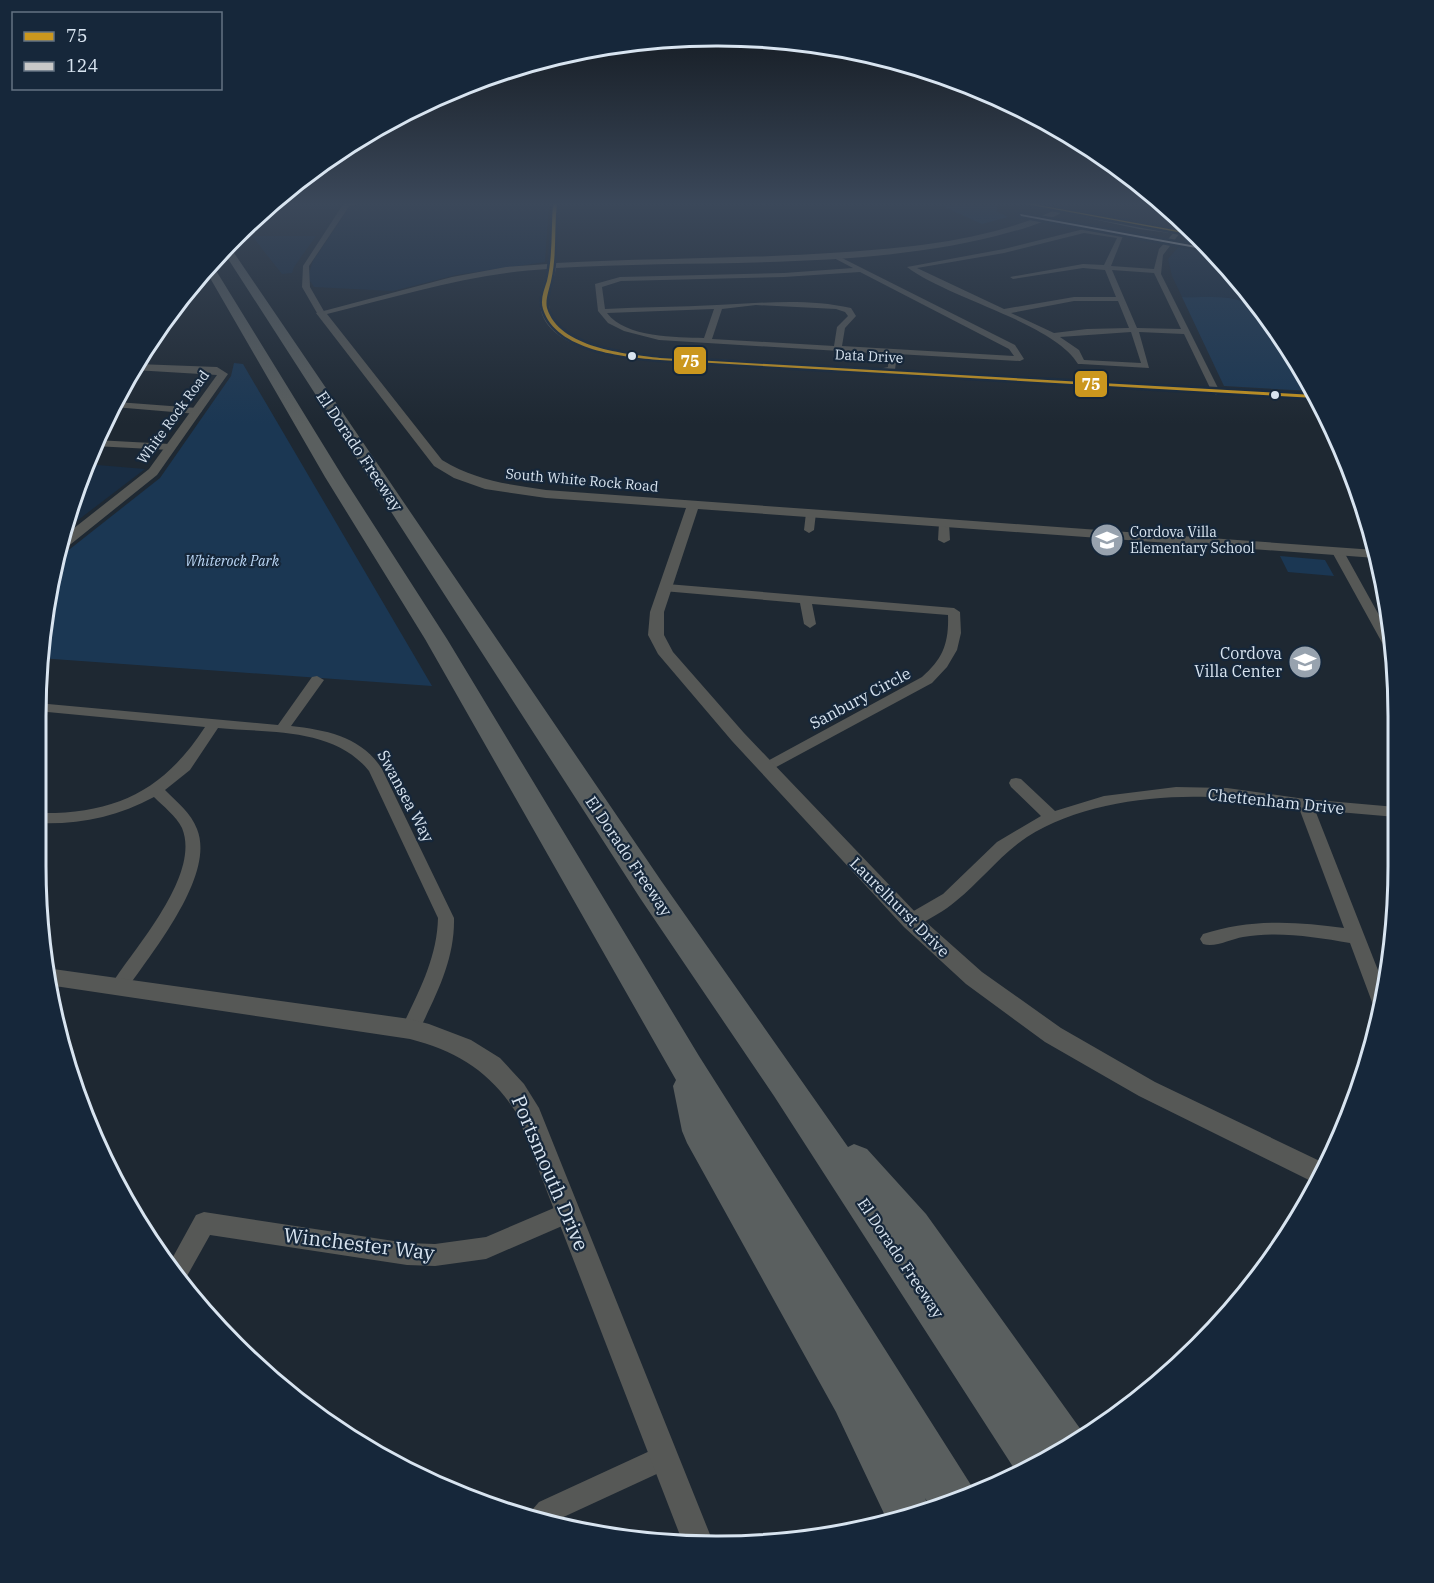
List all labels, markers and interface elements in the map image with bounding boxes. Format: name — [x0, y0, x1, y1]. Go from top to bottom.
legend — [12, 12, 222, 90]
text: 75 — [66, 24, 88, 47]
text: 124 — [66, 54, 98, 77]
street label: Data Drive — [834, 345, 904, 367]
line badge: 75 — [673, 346, 707, 375]
unlabelled marker — [626, 350, 638, 362]
text: 75 — [680, 351, 700, 371]
street label: White Rock Road — [133, 366, 213, 467]
line badge: 75 — [1074, 370, 1108, 398]
text: 75 — [1081, 374, 1101, 394]
street label: El Dorado Freeway — [312, 387, 408, 515]
unlabelled marker — [1269, 389, 1281, 401]
street label: South White Rock Road — [505, 464, 660, 496]
school or university icon: Cordova Villa Elementary School — [1089, 522, 1125, 558]
place label: Cordova Villa Elementary School — [1130, 523, 1255, 557]
park label: Whiterock Park — [185, 552, 280, 570]
place label: Cordova Villa Center — [1194, 643, 1282, 681]
school or university icon: Cordova Villa Center — [1287, 644, 1323, 680]
street label: Sanbury Circle — [806, 663, 914, 733]
street label: Swansea Way — [373, 747, 439, 846]
street label: Chettenham Drive — [1207, 784, 1345, 818]
street label: El Dorado Freeway — [581, 792, 677, 920]
street label: Laurelhurst Drive — [846, 853, 954, 961]
street label: Portsmouth Drive — [505, 1091, 595, 1255]
street label: El Dorado Freeway — [853, 1194, 949, 1322]
street label: Winchester Way — [282, 1221, 437, 1266]

